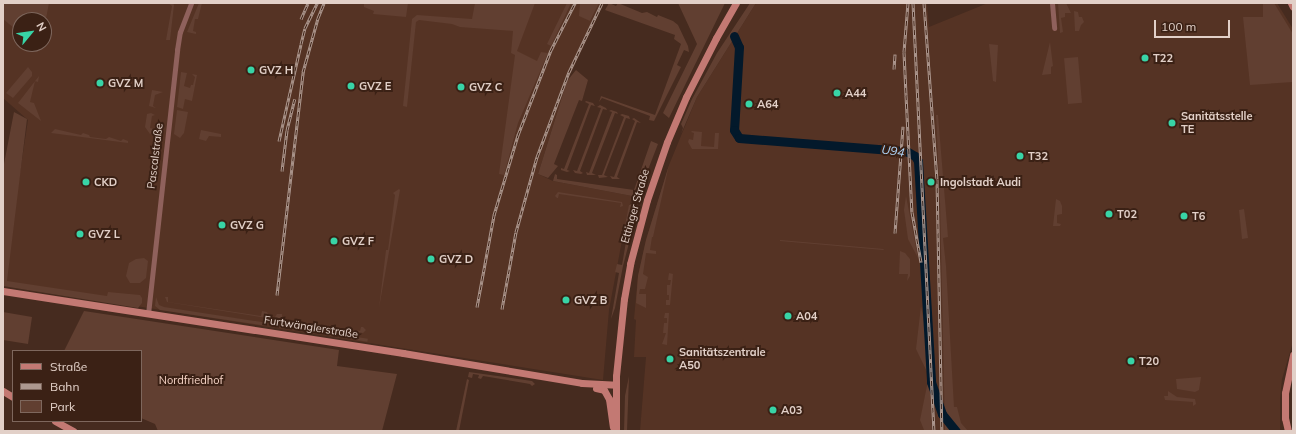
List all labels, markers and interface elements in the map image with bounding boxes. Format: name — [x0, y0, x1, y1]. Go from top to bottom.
north arrow — [12, 12, 52, 52]
scale bar — [1156, 12, 1232, 38]
text: 100 m — [1161, 19, 1196, 34]
text: N — [33, 20, 50, 34]
place label: T22 — [1153, 51, 1173, 65]
marker: T22 — [1140, 53, 1150, 63]
place label: GVZ H — [259, 63, 293, 77]
marker: GVZ H — [246, 65, 256, 75]
place label: GVZ M — [108, 76, 143, 90]
marker: GVZ M — [95, 78, 105, 88]
place label: GVZ E — [359, 79, 391, 93]
place label: GVZ C — [469, 80, 502, 94]
marker: GVZ E — [346, 81, 356, 91]
marker: GVZ C — [456, 82, 466, 92]
place label: A44 — [845, 86, 866, 100]
marker: A44 — [832, 88, 842, 98]
place label: A64 — [757, 97, 778, 111]
marker: A64 — [744, 99, 754, 109]
place label: Sanitätsstelle TE — [1181, 110, 1252, 136]
marker: Sanitätsstelle TE — [1166, 117, 1178, 129]
street label: Pascalstraße — [144, 122, 166, 190]
water label: U94 — [880, 142, 906, 160]
place label: T32 — [1028, 149, 1048, 163]
marker: T32 — [1015, 151, 1025, 161]
street label: Ettinger Straße — [618, 167, 652, 245]
place label: CKD — [94, 175, 117, 189]
place label: Ingolstadt Audi — [940, 175, 1021, 189]
marker: Ingolstadt Audi — [925, 176, 937, 188]
marker: CKD — [81, 177, 91, 187]
place label: T02 — [1117, 207, 1137, 221]
marker: T02 — [1104, 209, 1114, 219]
place label: T6 — [1192, 209, 1205, 223]
marker: T6 — [1179, 211, 1189, 221]
place label: GVZ G — [230, 218, 264, 232]
marker: GVZ G — [217, 220, 227, 230]
place label: GVZ L — [88, 227, 120, 241]
marker: GVZ L — [75, 229, 85, 239]
place label: GVZ F — [342, 234, 374, 248]
marker: GVZ F — [329, 236, 339, 246]
place label: GVZ D — [439, 252, 473, 266]
marker: GVZ D — [426, 254, 436, 264]
place label: GVZ B — [574, 293, 607, 307]
marker: GVZ B — [561, 295, 571, 305]
place label: A04 — [796, 309, 817, 323]
marker: A04 — [783, 311, 793, 321]
street label: Furtwänglerstraße — [263, 313, 359, 341]
place label: Sanitätszentrale A50 — [679, 346, 766, 372]
legend — [12, 350, 142, 422]
marker: Sanitätszentrale A50 — [664, 353, 676, 365]
place label: T20 — [1139, 354, 1159, 368]
marker: T20 — [1126, 356, 1136, 366]
text: Straße — [50, 359, 87, 374]
park label: Nordfriedhof — [159, 373, 223, 387]
text: Bahn — [50, 379, 79, 394]
text: Park — [50, 399, 75, 414]
place label: A03 — [781, 403, 802, 417]
marker: A03 — [768, 405, 778, 415]

